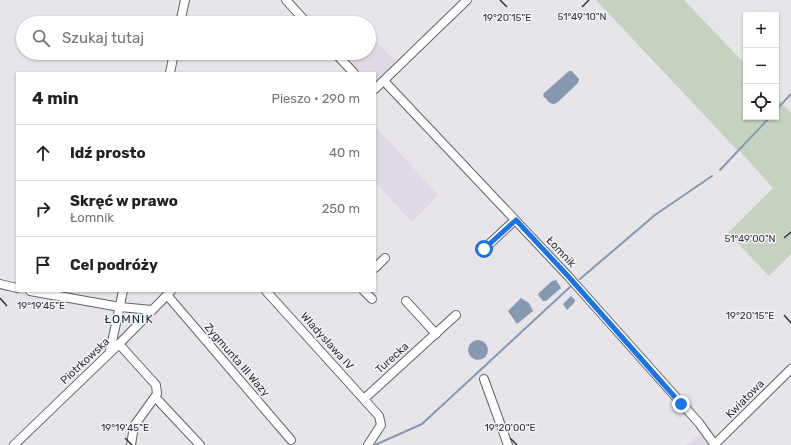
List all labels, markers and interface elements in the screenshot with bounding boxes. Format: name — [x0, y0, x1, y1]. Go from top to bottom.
text: 51°49'10"N — [557, 11, 607, 23]
text: 19°20'15"E — [483, 12, 531, 24]
map controls — [743, 12, 779, 120]
button: + — [743, 12, 779, 48]
search box — [16, 16, 376, 60]
icon: search — [30, 27, 52, 49]
text: Szukaj tutaj — [62, 29, 144, 47]
button: − — [743, 48, 779, 84]
button: locate — [743, 84, 779, 120]
text: 4 min — [32, 88, 79, 108]
text: Pieszo · 290 m — [272, 91, 360, 106]
icon: ahead — [32, 142, 54, 164]
text: Idź prosto — [70, 144, 146, 162]
text: 40 m — [329, 145, 360, 160]
text: Skręć w prawo — [70, 192, 178, 210]
icon: right — [32, 198, 54, 220]
text: 250 m — [322, 201, 360, 216]
text: Łomnik — [70, 210, 114, 225]
text: 51°49'00"N — [724, 233, 776, 245]
street label: Łomnik — [544, 234, 579, 270]
route start — [475, 240, 493, 258]
icon: arrive — [32, 254, 54, 276]
text: Cel podróży — [70, 256, 158, 274]
text: 19°19'45"E — [17, 300, 65, 312]
street label: Władysława IV — [298, 310, 356, 372]
text: 19°20'15"E — [726, 310, 774, 322]
district label: ŁOMNIK — [104, 312, 154, 326]
street label: Zygmunta III Wazy — [202, 321, 272, 399]
street label: Piotrkowska — [58, 335, 112, 387]
street label: Turecka — [373, 340, 411, 376]
street label: Kwiatowa — [723, 377, 767, 421]
route end — [672, 395, 690, 413]
text: 19°19'45"E — [101, 422, 149, 434]
text: 19°20'00"E — [485, 422, 536, 434]

